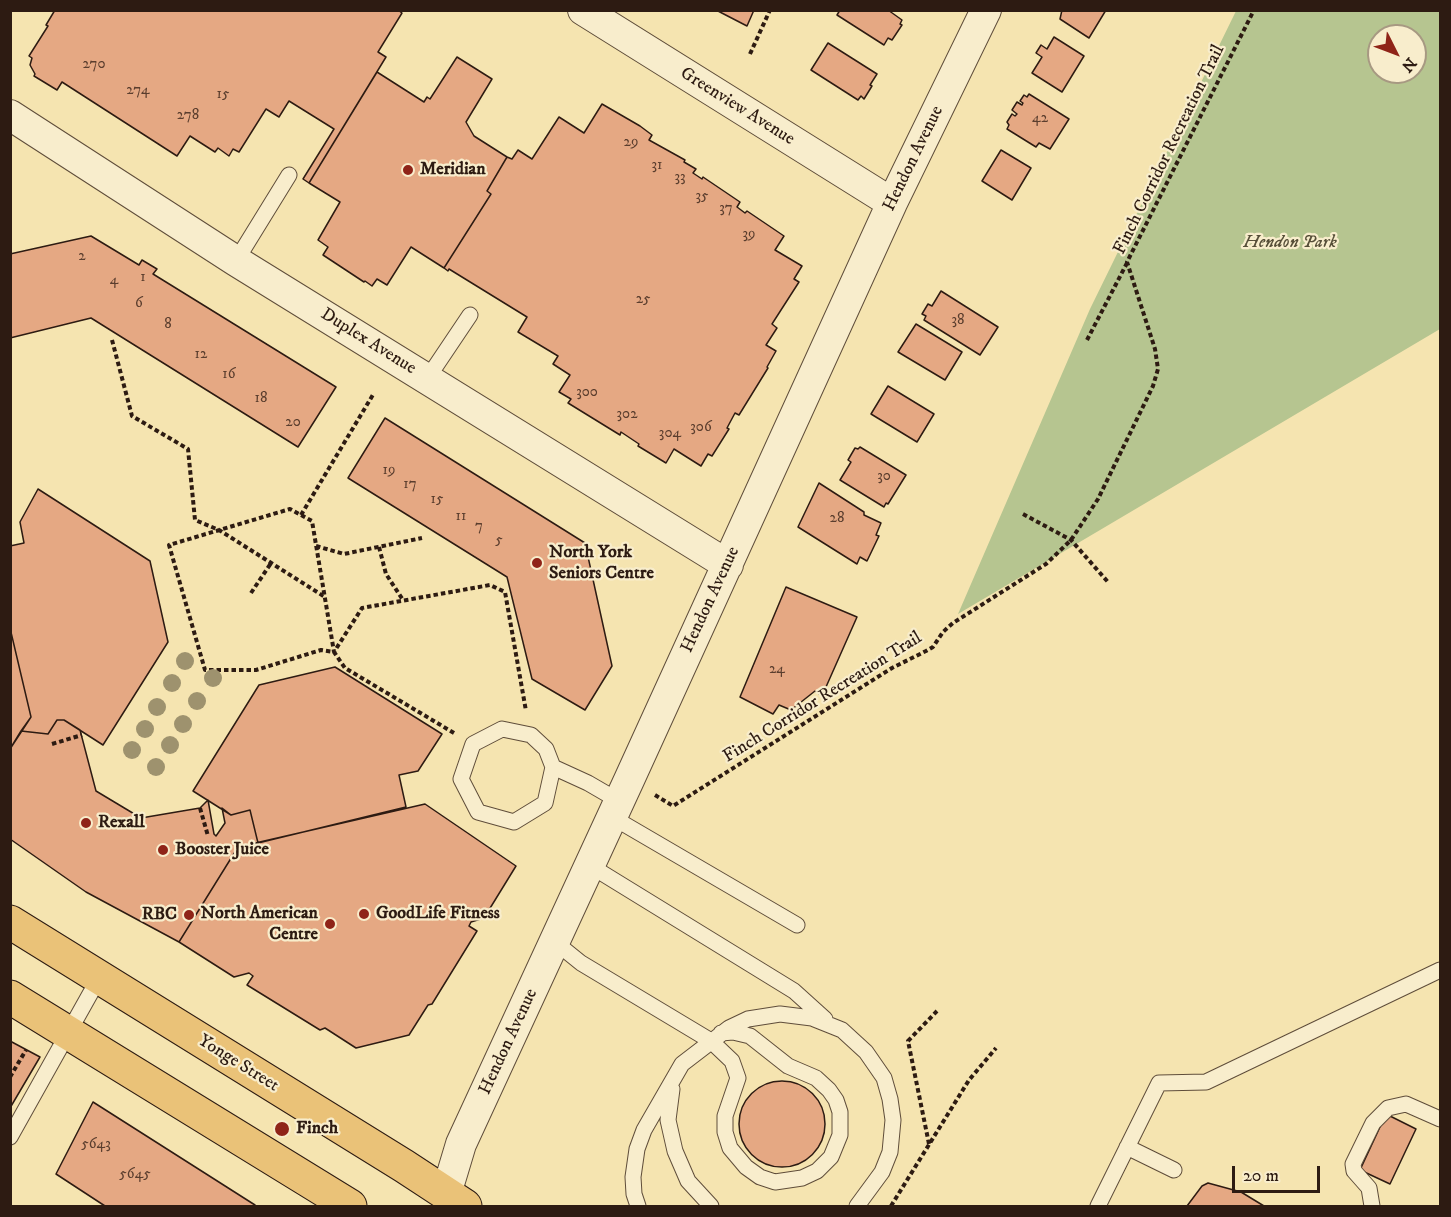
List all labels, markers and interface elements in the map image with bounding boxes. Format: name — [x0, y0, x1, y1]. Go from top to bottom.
north arrow — [1367, 24, 1427, 84]
street label: Finch Corridor Recreation Trail — [1110, 42, 1230, 258]
text: N — [1397, 53, 1421, 76]
house number: 270 — [83, 56, 105, 74]
street label: Greenview Avenue — [676, 63, 798, 151]
house number: 274 — [126, 82, 150, 100]
house number: 15 — [217, 86, 229, 104]
street label: Hendon Avenue — [879, 103, 949, 215]
house number: 278 — [177, 107, 199, 125]
house number: 42 — [1032, 110, 1048, 128]
house number: 29 — [624, 134, 638, 152]
house number: 31 — [651, 157, 663, 175]
place label: Meridian — [420, 159, 486, 181]
marker: Meridian — [401, 163, 415, 177]
house number: 33 — [674, 169, 686, 187]
house number: 35 — [695, 188, 709, 206]
house number: 37 — [719, 200, 733, 218]
house number: 39 — [742, 226, 756, 244]
park label: Hendon Park — [1243, 232, 1337, 254]
house number: 2 — [78, 248, 86, 266]
house number: 1 — [140, 269, 146, 287]
house number: 4 — [110, 272, 118, 290]
house number: 25 — [636, 291, 650, 309]
house number: 6 — [135, 295, 143, 313]
street label: Duplex Avenue — [316, 304, 420, 380]
house number: 38 — [951, 312, 965, 330]
house number: 8 — [164, 316, 172, 334]
house number: 12 — [195, 346, 207, 364]
house number: 16 — [222, 366, 236, 384]
house number: 300 — [576, 384, 598, 402]
house number: 18 — [254, 390, 268, 408]
house number: 302 — [616, 406, 638, 424]
house number: 20 — [285, 414, 301, 432]
house number: 306 — [690, 419, 712, 437]
house number: 304 — [659, 425, 681, 443]
house number: 19 — [383, 462, 395, 480]
house number: 30 — [877, 468, 891, 486]
house number: 17 — [403, 476, 417, 494]
house number: 15 — [431, 491, 443, 509]
house number: 11 — [455, 508, 467, 526]
house number: 28 — [830, 510, 844, 528]
house number: 7 — [475, 518, 483, 536]
house number: 5 — [495, 532, 503, 550]
place label: North York Seniors Centre — [549, 542, 654, 584]
street label: Hendon Avenue — [677, 544, 745, 656]
marker: North York Seniors Centre — [530, 556, 544, 570]
street label: Finch Corridor Recreation Trail — [720, 628, 926, 768]
house number: 24 — [769, 661, 785, 679]
place label: Rexall — [98, 812, 145, 834]
marker: Rexall — [79, 816, 93, 830]
place label: Booster Juice — [175, 839, 269, 861]
marker: Booster Juice — [156, 843, 170, 857]
place label: North American Centre — [201, 903, 318, 946]
place label: GoodLife Fitness — [376, 903, 500, 925]
place label: RBC — [142, 904, 177, 926]
marker: GoodLife Fitness — [357, 907, 371, 921]
marker: RBC — [182, 908, 196, 922]
marker: North American Centre — [323, 917, 337, 931]
street label: Hendon Avenue — [475, 986, 543, 1098]
street label: Yonge Street — [194, 1031, 282, 1097]
place label: Finch — [296, 1118, 338, 1140]
marker: Finch — [273, 1120, 291, 1138]
house number: 5643 — [81, 1136, 111, 1154]
scale bar — [1235, 1154, 1324, 1192]
text: 20 m — [1243, 1165, 1279, 1187]
house number: 5645 — [119, 1166, 151, 1184]

